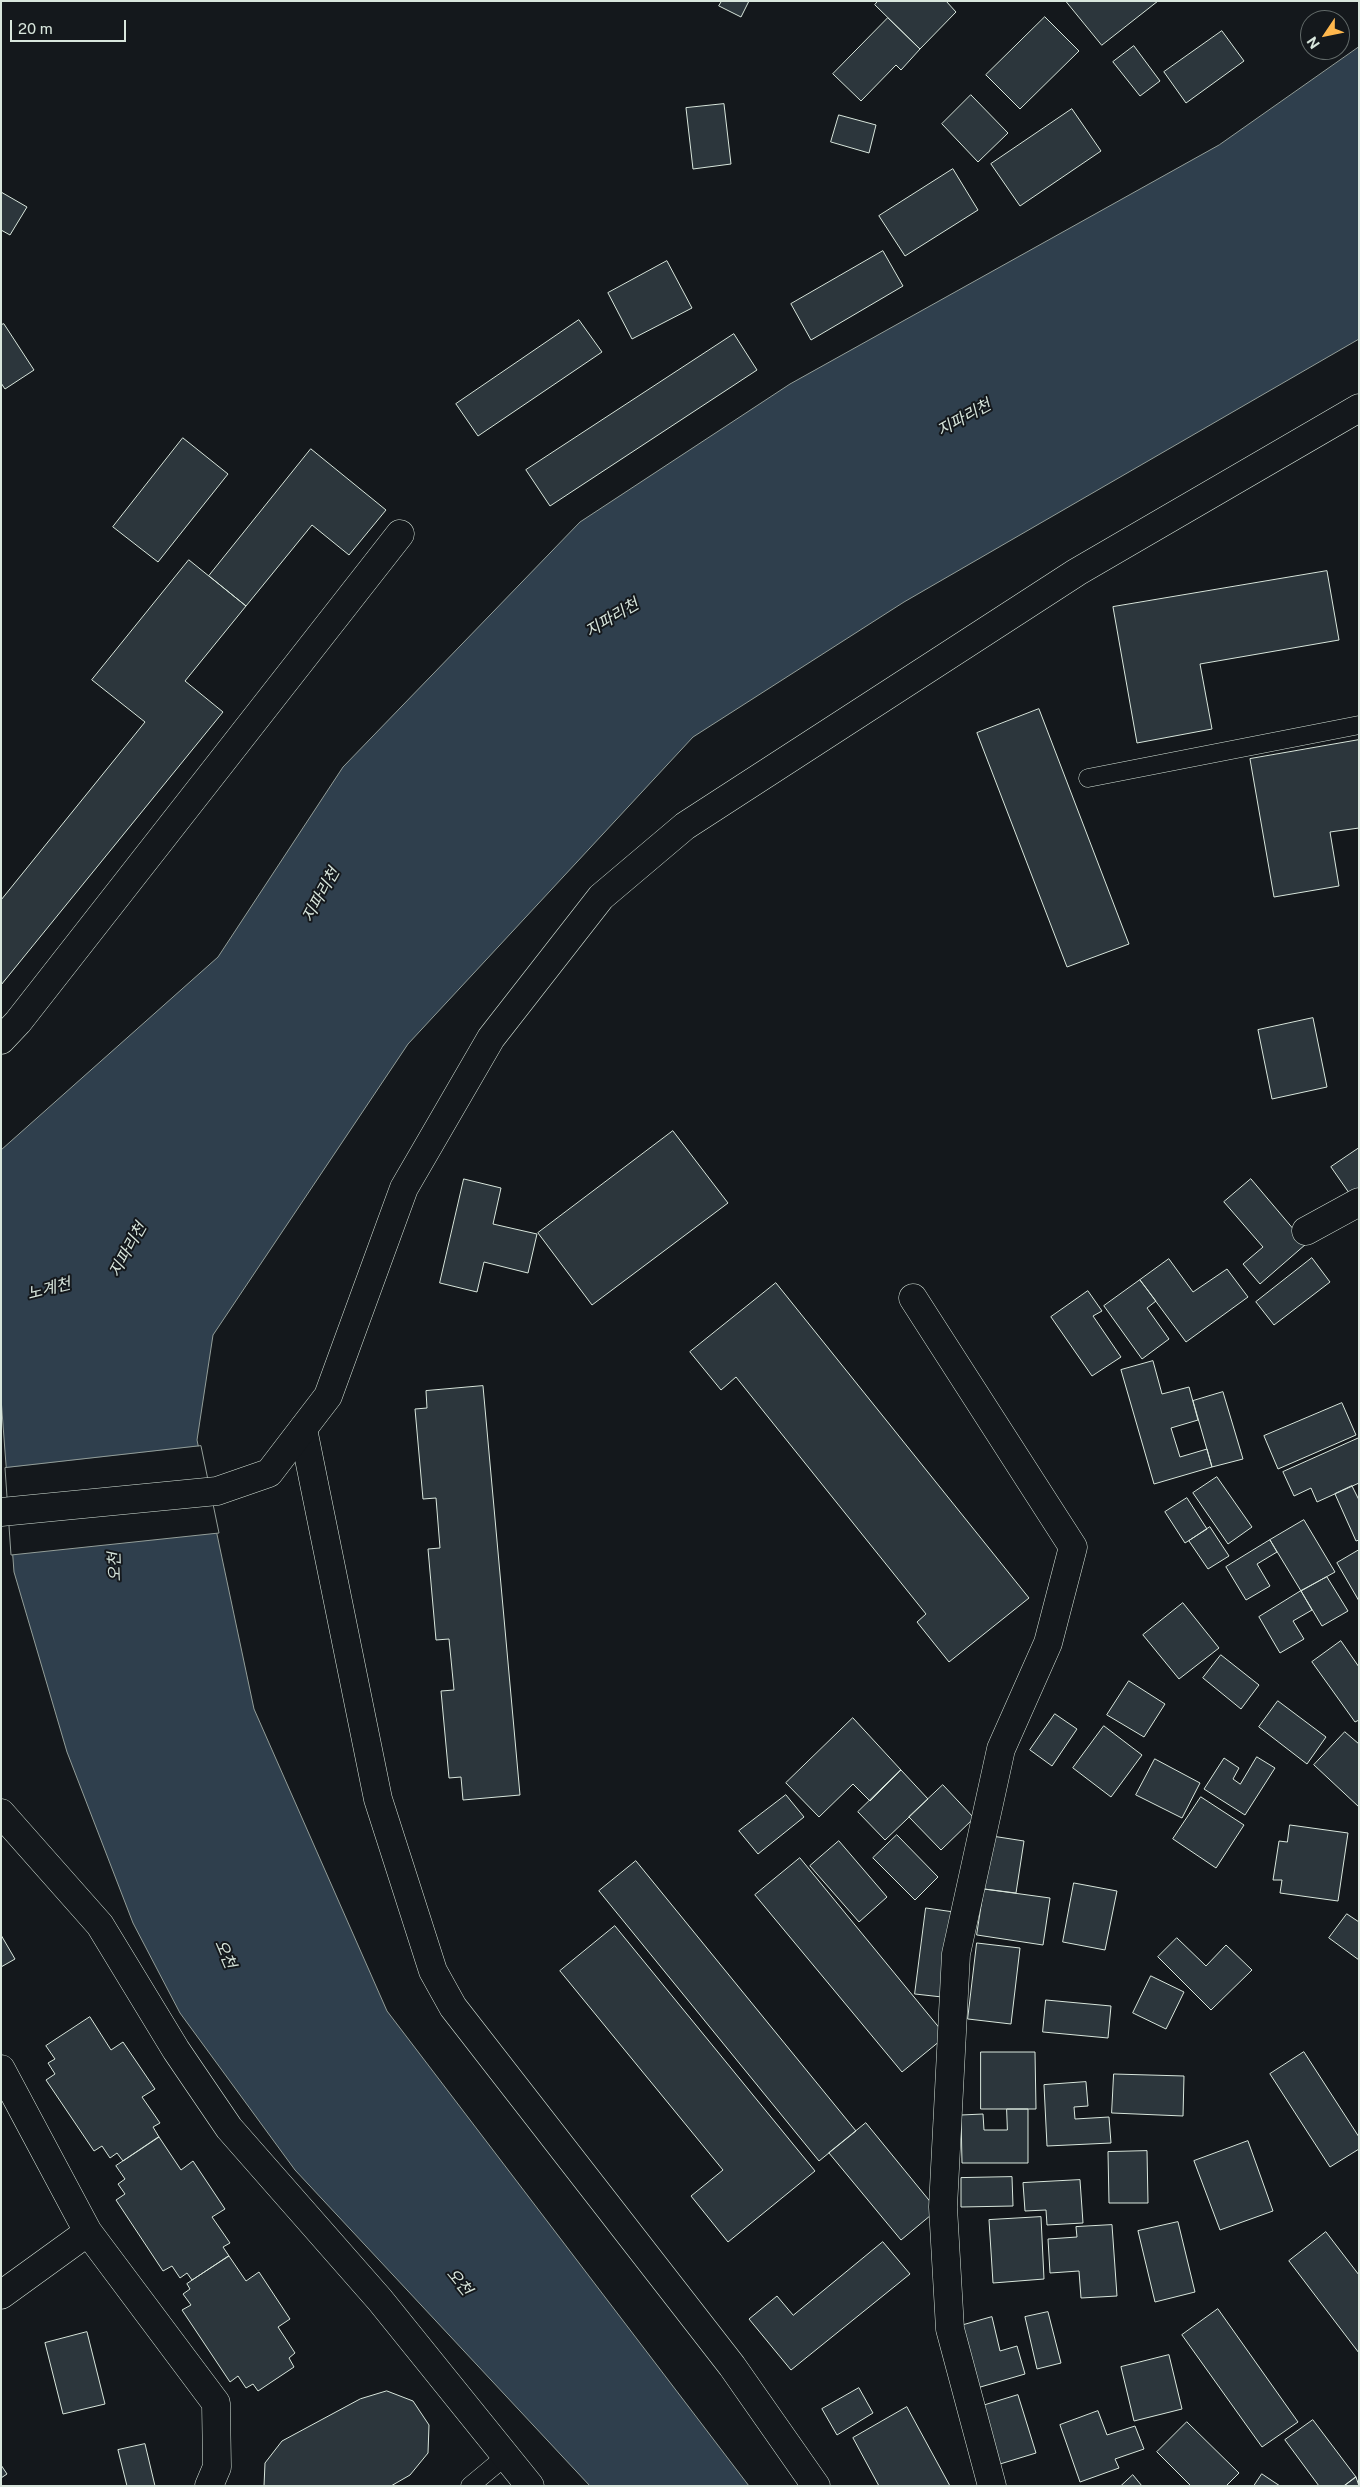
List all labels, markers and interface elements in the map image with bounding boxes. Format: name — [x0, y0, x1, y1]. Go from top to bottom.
scale bar — [12, 10, 129, 42]
north arrow — [1300, 10, 1350, 60]
text: 20 m — [18, 20, 53, 37]
text: N — [1304, 34, 1323, 52]
water label: 지파리천 — [934, 395, 994, 441]
water label: 지파리천 — [582, 595, 642, 641]
water label: 지파리천 — [298, 865, 344, 925]
water label: 지파리천 — [105, 1220, 151, 1280]
water label: 노계천 — [25, 1274, 73, 1304]
water label: 오천 — [105, 1552, 125, 1582]
water label: 오천 — [210, 1937, 240, 1971]
water label: 오천 — [442, 2265, 476, 2299]

